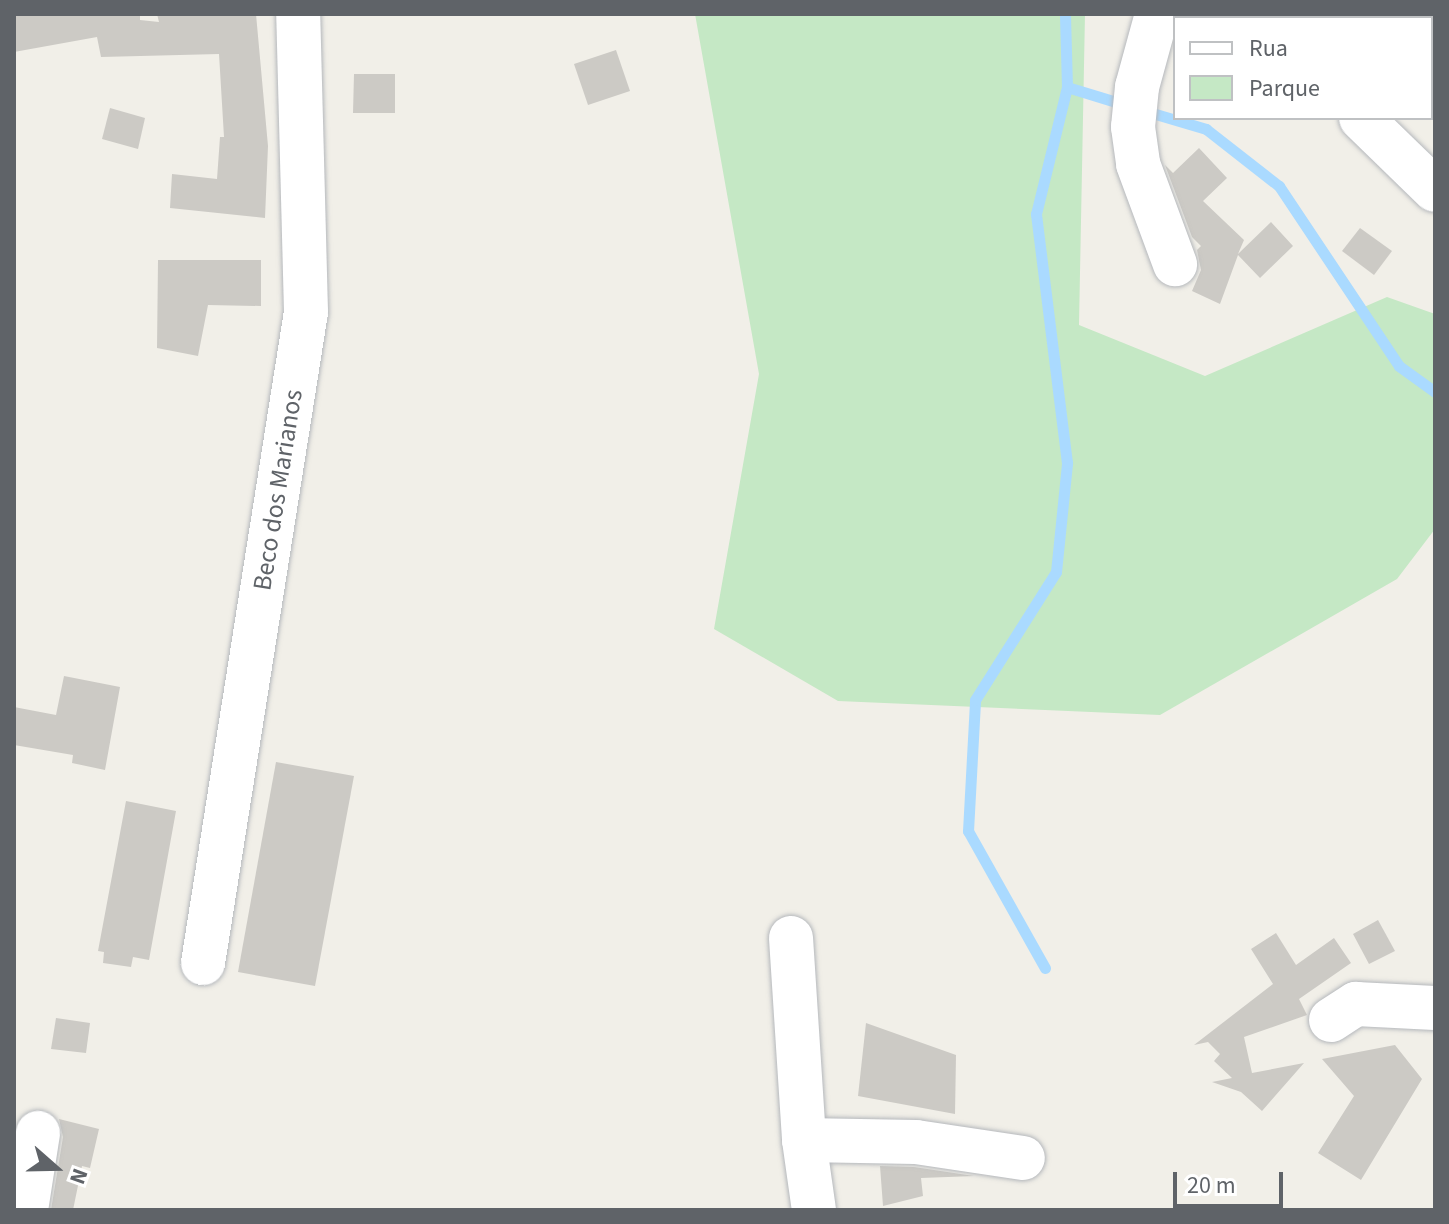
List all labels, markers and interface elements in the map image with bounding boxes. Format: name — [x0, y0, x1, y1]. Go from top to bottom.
legend — [1173, 16, 1433, 120]
text: Rua — [1249, 31, 1288, 66]
text: Parque — [1249, 71, 1320, 106]
street label: Beco dos Marianos — [247, 387, 309, 593]
north arrow — [16, 1128, 96, 1208]
scale bar — [1177, 1156, 1287, 1206]
text: N — [61, 1164, 96, 1189]
text: 20 m — [1187, 1168, 1236, 1203]

